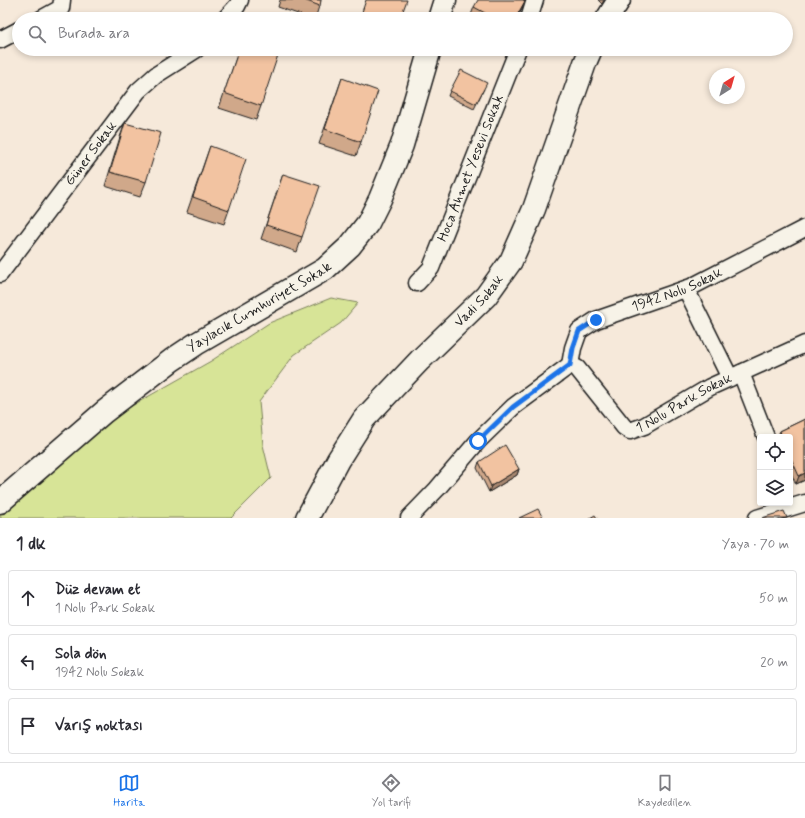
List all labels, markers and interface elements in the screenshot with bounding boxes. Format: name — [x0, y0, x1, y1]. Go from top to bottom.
search box — [12, 12, 793, 56]
icon: search — [26, 23, 48, 45]
text: Burada ara — [58, 24, 130, 44]
north arrow — [709, 68, 745, 104]
street label: Hoca Ahmet Yesevi Sokak — [433, 92, 508, 244]
street label: Güner Sokak — [61, 117, 121, 189]
street label: Yaylacık Cumhuriyet Sokak — [183, 258, 336, 357]
street label: 1942 Nolu Sokak — [629, 263, 725, 316]
street label: Vadi Sokak — [450, 271, 507, 331]
route end — [587, 311, 605, 329]
street label: 1 Nolu Park Sokak — [633, 369, 735, 437]
route start — [469, 432, 487, 450]
map controls — [757, 434, 793, 506]
button: locate — [757, 434, 793, 470]
button: layers — [757, 470, 793, 506]
text: 1 dk — [16, 533, 46, 555]
text: Yaya · 70 m — [722, 536, 789, 553]
text: Düz devam et — [55, 580, 140, 600]
icon: ahead — [17, 587, 39, 609]
text: 50 m — [759, 590, 788, 607]
text: 1 Nolu Park Sokak — [55, 600, 155, 617]
text: Sola dön — [55, 644, 107, 664]
icon: left — [17, 651, 39, 673]
text: 20 m — [760, 654, 788, 671]
text: 1942 Nolu Sokak — [55, 664, 144, 681]
icon: arrive — [17, 715, 39, 737]
text: Varış noktası — [55, 716, 143, 736]
tab: Harita — [113, 772, 145, 810]
tab: Yol tarifi — [372, 772, 411, 810]
tab: Kaydedilen — [638, 772, 692, 810]

